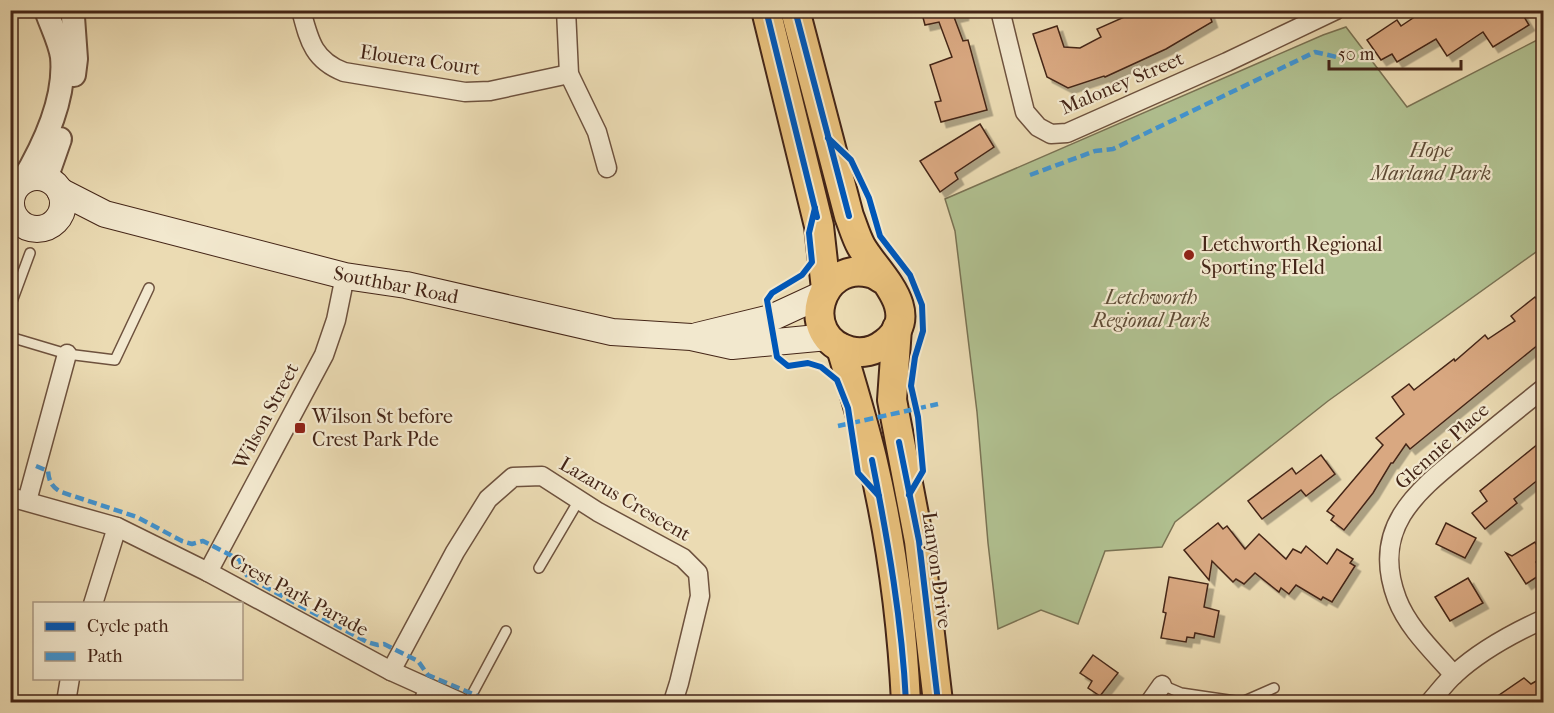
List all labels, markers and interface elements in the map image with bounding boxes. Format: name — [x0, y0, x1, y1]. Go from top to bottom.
scale bar — [1329, 33, 1461, 71]
street label: Elouera Court — [358, 40, 482, 80]
text: 50 m — [1338, 44, 1375, 65]
street label: Maloney Street — [1057, 47, 1187, 119]
park label: Hope Marland Park — [1369, 139, 1491, 185]
place label: Letchworth Regional Sporting FIeld — [1201, 233, 1383, 279]
marker: Letchworth Regional Sporting FIeld — [1182, 248, 1196, 262]
street label: Southbar Road — [332, 262, 462, 309]
park label: Letchworth Regional Park — [1090, 286, 1210, 332]
street label: Wilson Street — [228, 359, 304, 474]
street label: Glennie Place — [1390, 398, 1494, 494]
place label: Wilson St before Crest Park Pde — [311, 405, 453, 451]
marker: Wilson St before Crest Park Pde — [293, 421, 307, 435]
street label: Lazarus Crescent — [555, 452, 695, 546]
street label: Lanyon Drive — [917, 510, 957, 630]
street label: Crest Park Parade — [226, 549, 373, 641]
legend — [33, 602, 243, 680]
text: Cycle path — [87, 616, 168, 637]
text: Path — [87, 646, 123, 667]

